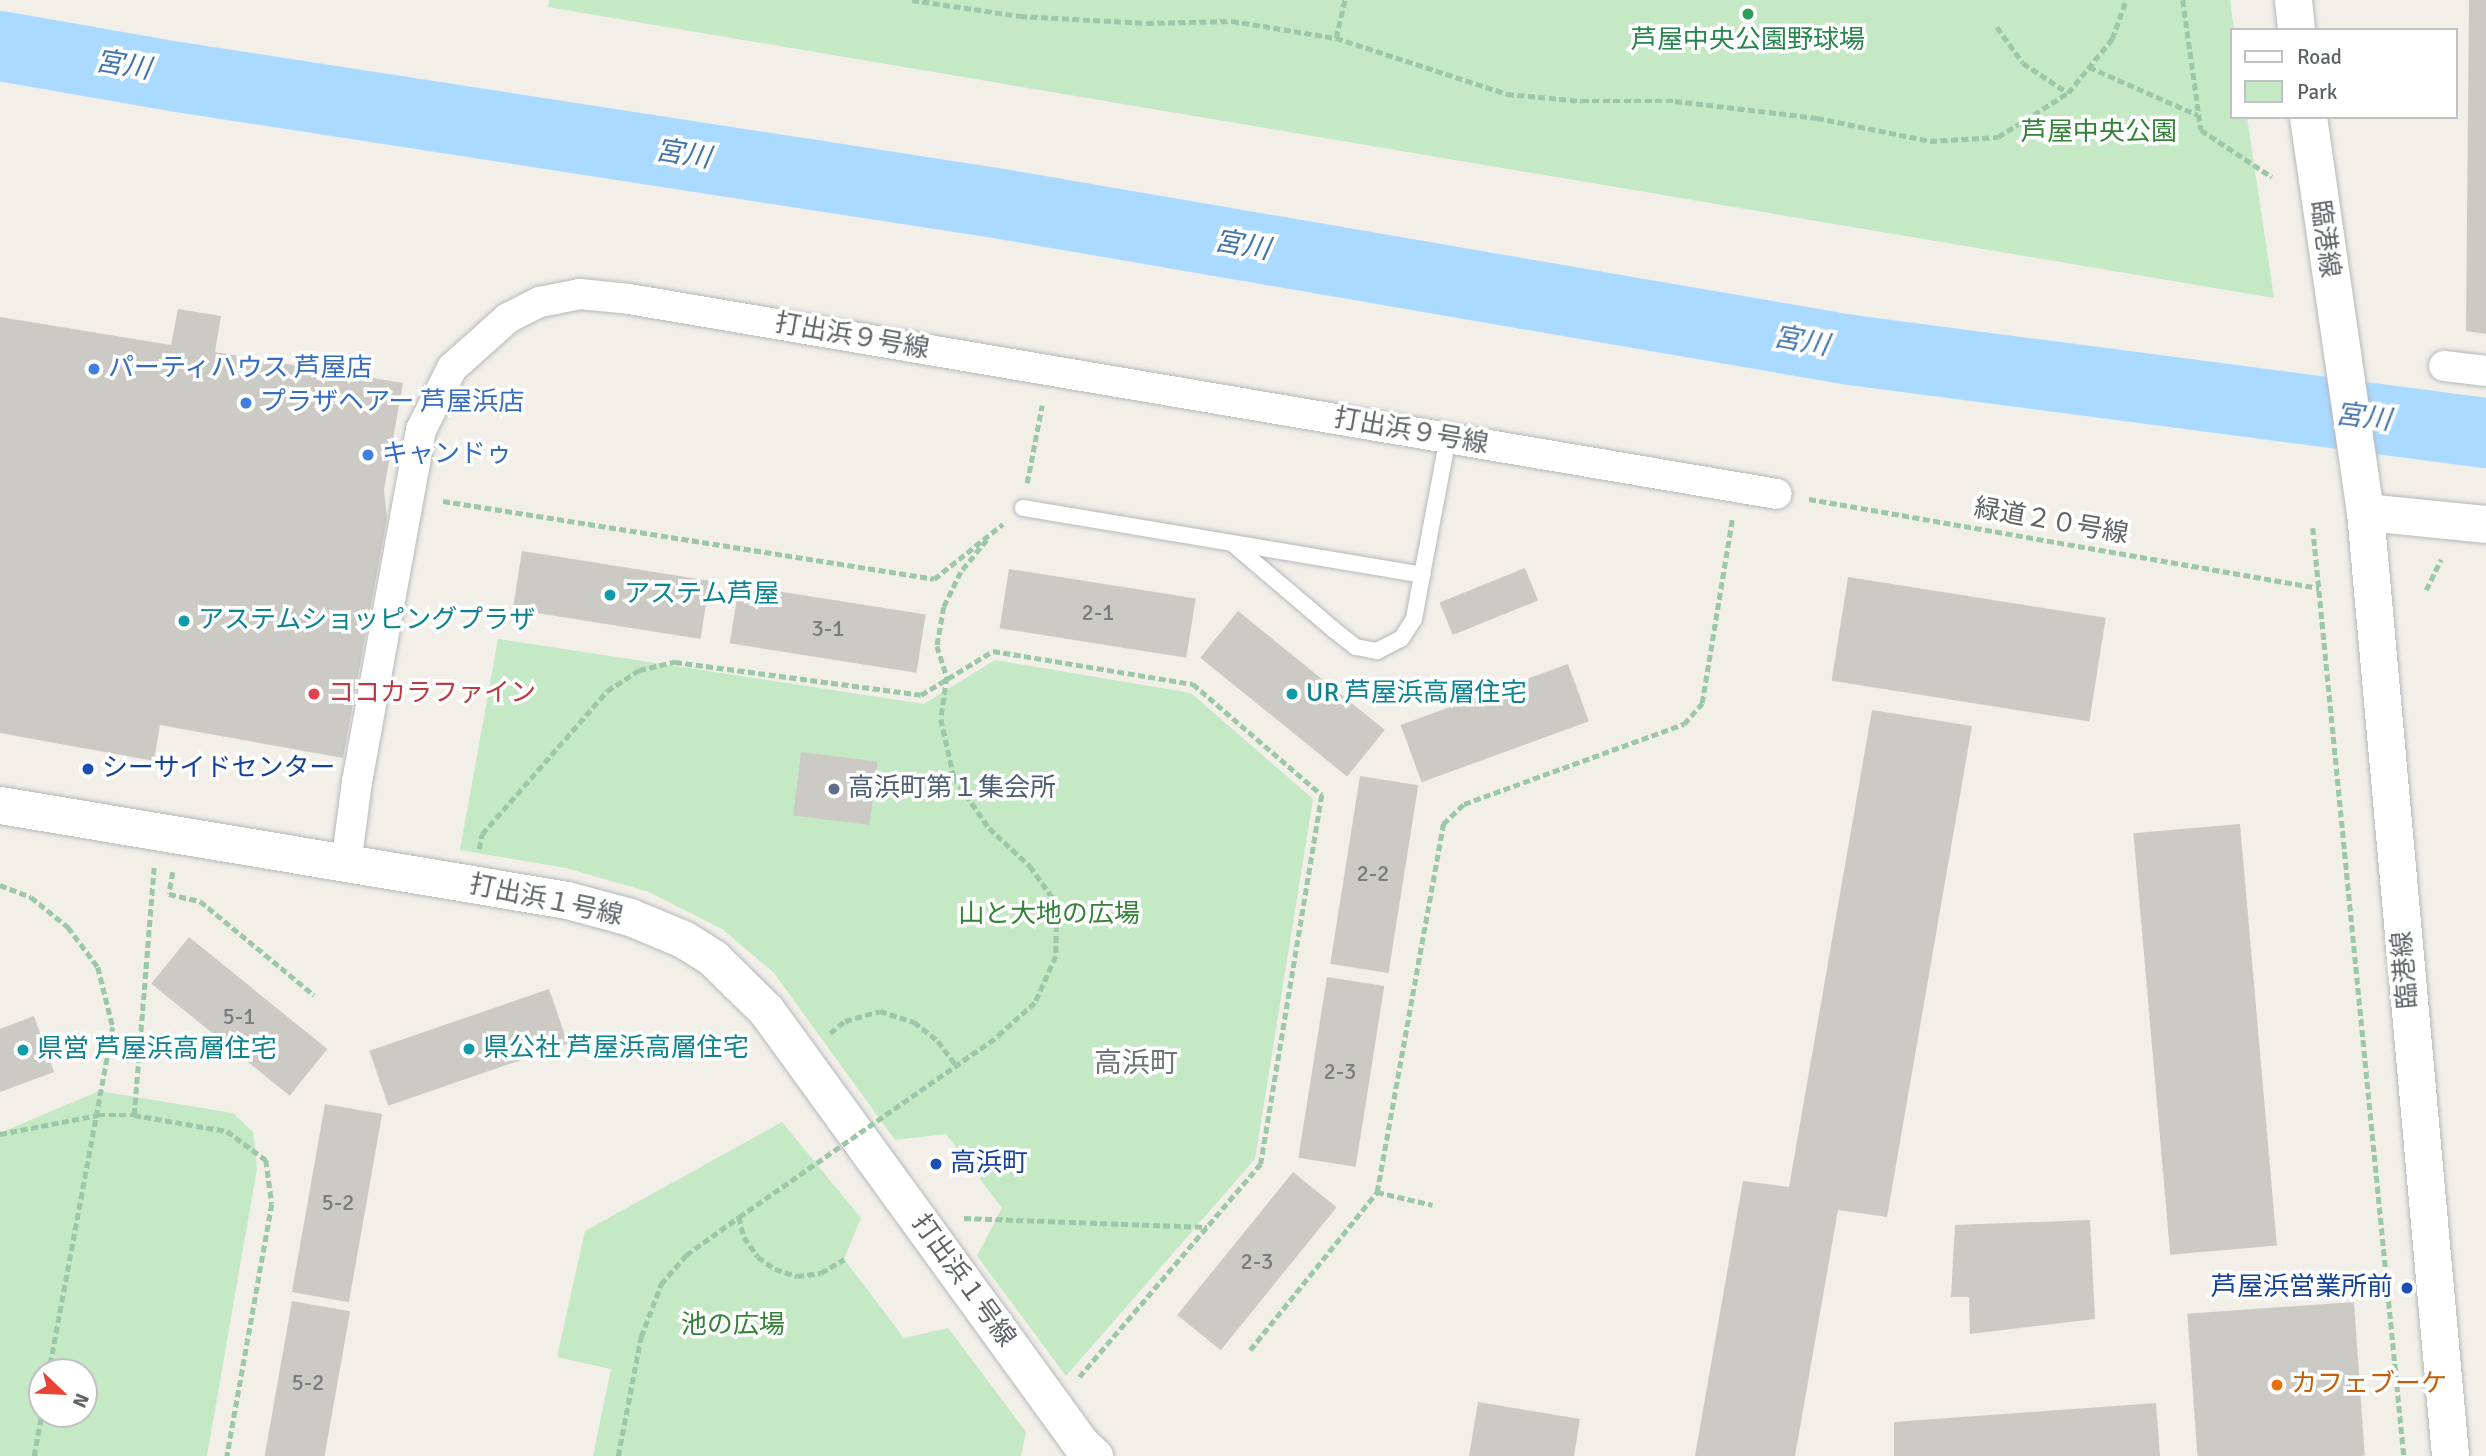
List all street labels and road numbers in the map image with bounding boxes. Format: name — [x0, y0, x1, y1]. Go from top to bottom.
street label: 臨港線 — [2303, 198, 2345, 280]
street label: 打出浜９号線 — [772, 308, 932, 366]
street label: 打出浜９号線 — [1331, 403, 1491, 461]
street label: 緑道２０号線 — [1971, 493, 2131, 551]
street label: 打出浜１号線 — [466, 870, 626, 932]
street label: 臨港線 — [2387, 930, 2425, 1010]
street label: 打出浜１号線 — [905, 1209, 1021, 1353]

